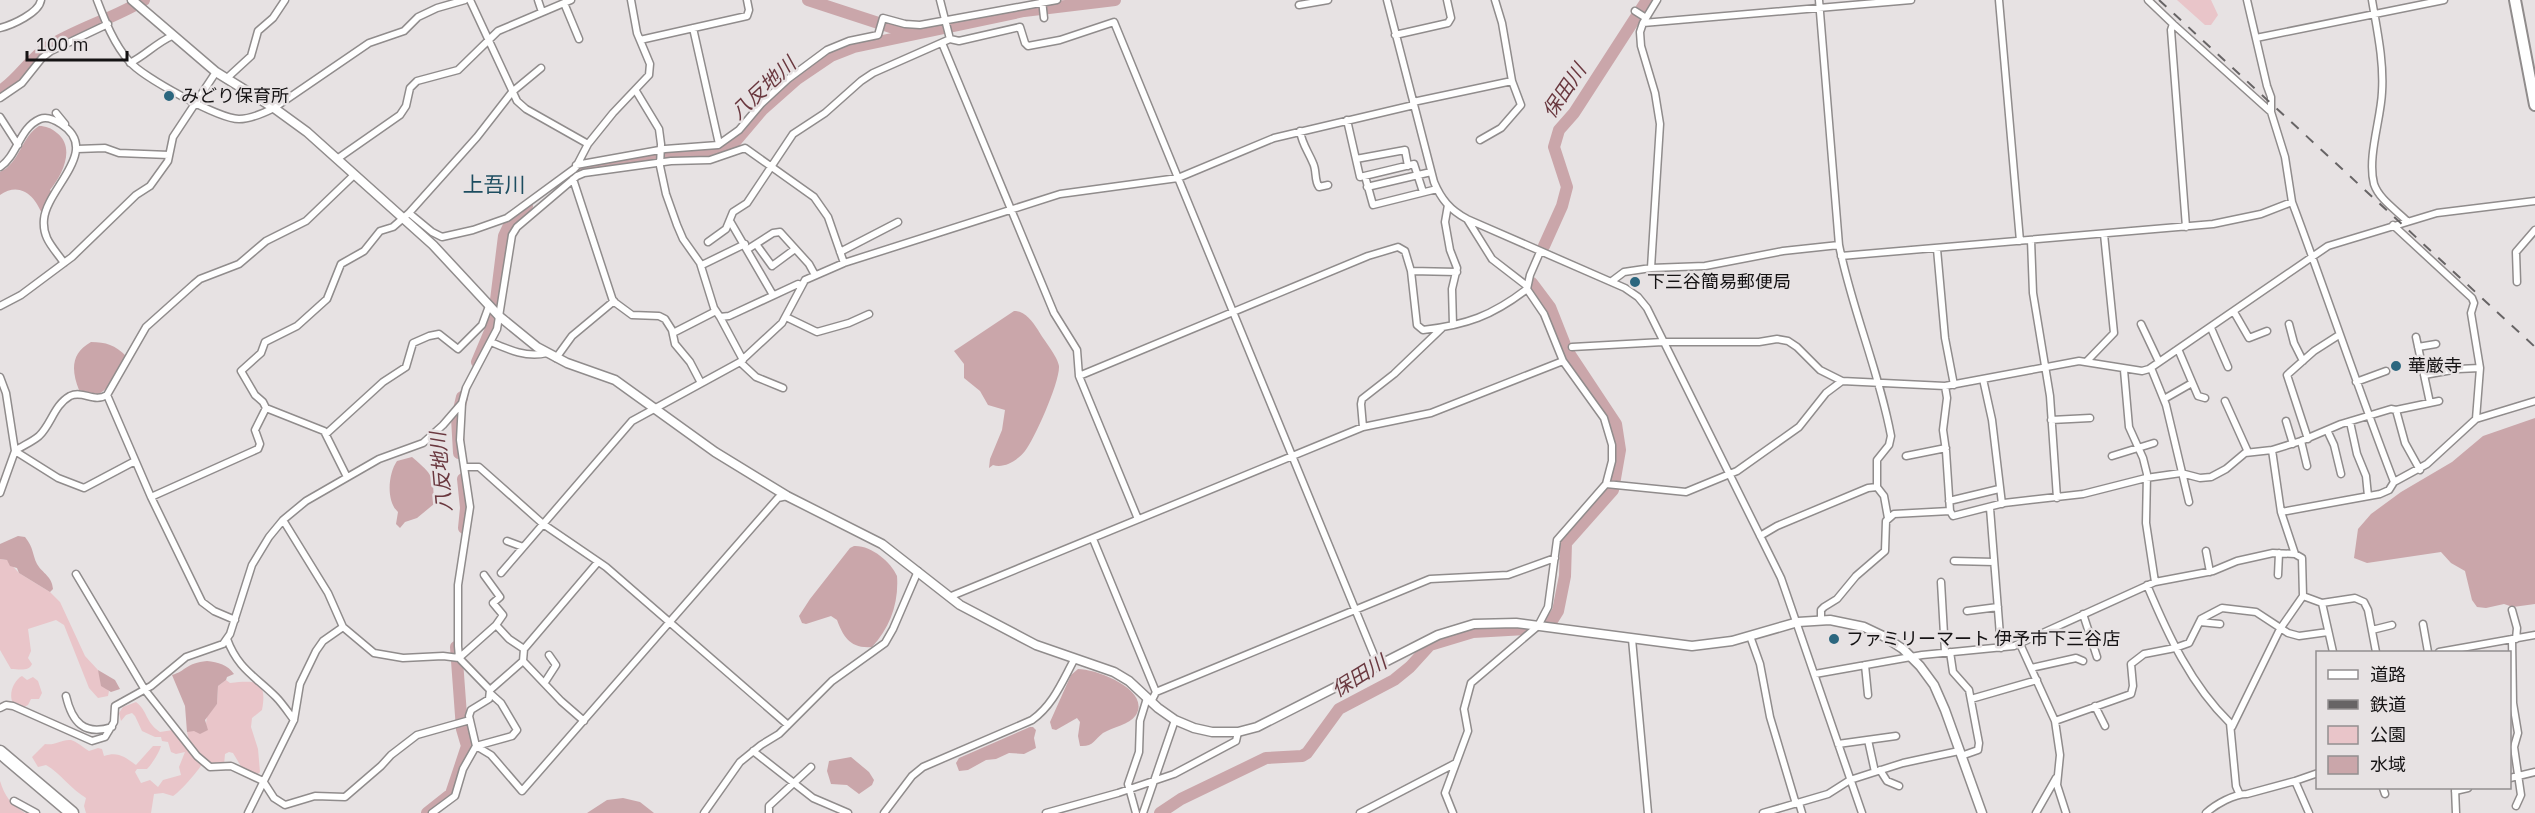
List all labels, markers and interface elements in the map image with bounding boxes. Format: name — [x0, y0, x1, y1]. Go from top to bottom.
scale bar — [27, 24, 128, 62]
text: 100 m — [36, 33, 88, 56]
water label: 八反地川 — [724, 49, 803, 125]
water label: 保田川 — [1536, 57, 1593, 123]
place label: みどり保育所 — [181, 84, 289, 107]
marker: みどり保育所 — [162, 89, 176, 103]
district label: 上吾川 — [463, 170, 526, 198]
place label: 下三谷簡易郵便局 — [1647, 270, 1791, 293]
marker: 下三谷簡易郵便局 — [1628, 275, 1642, 289]
place label: 華厳寺 — [2408, 354, 2462, 377]
marker: 華厳寺 — [2389, 359, 2403, 373]
water label: 八反地川 — [423, 429, 457, 513]
place label: ファミリーマート 伊予市下三谷店 — [1846, 627, 2120, 650]
marker: ファミリーマート 伊予市下三谷店 — [1827, 632, 1841, 646]
water label: 保田川 — [1326, 647, 1393, 703]
legend — [2316, 651, 2511, 789]
text: 道路 — [2370, 663, 2406, 686]
text: 鉄道 — [2370, 693, 2406, 716]
text: 公園 — [2370, 723, 2406, 746]
text: 水域 — [2370, 753, 2406, 776]

